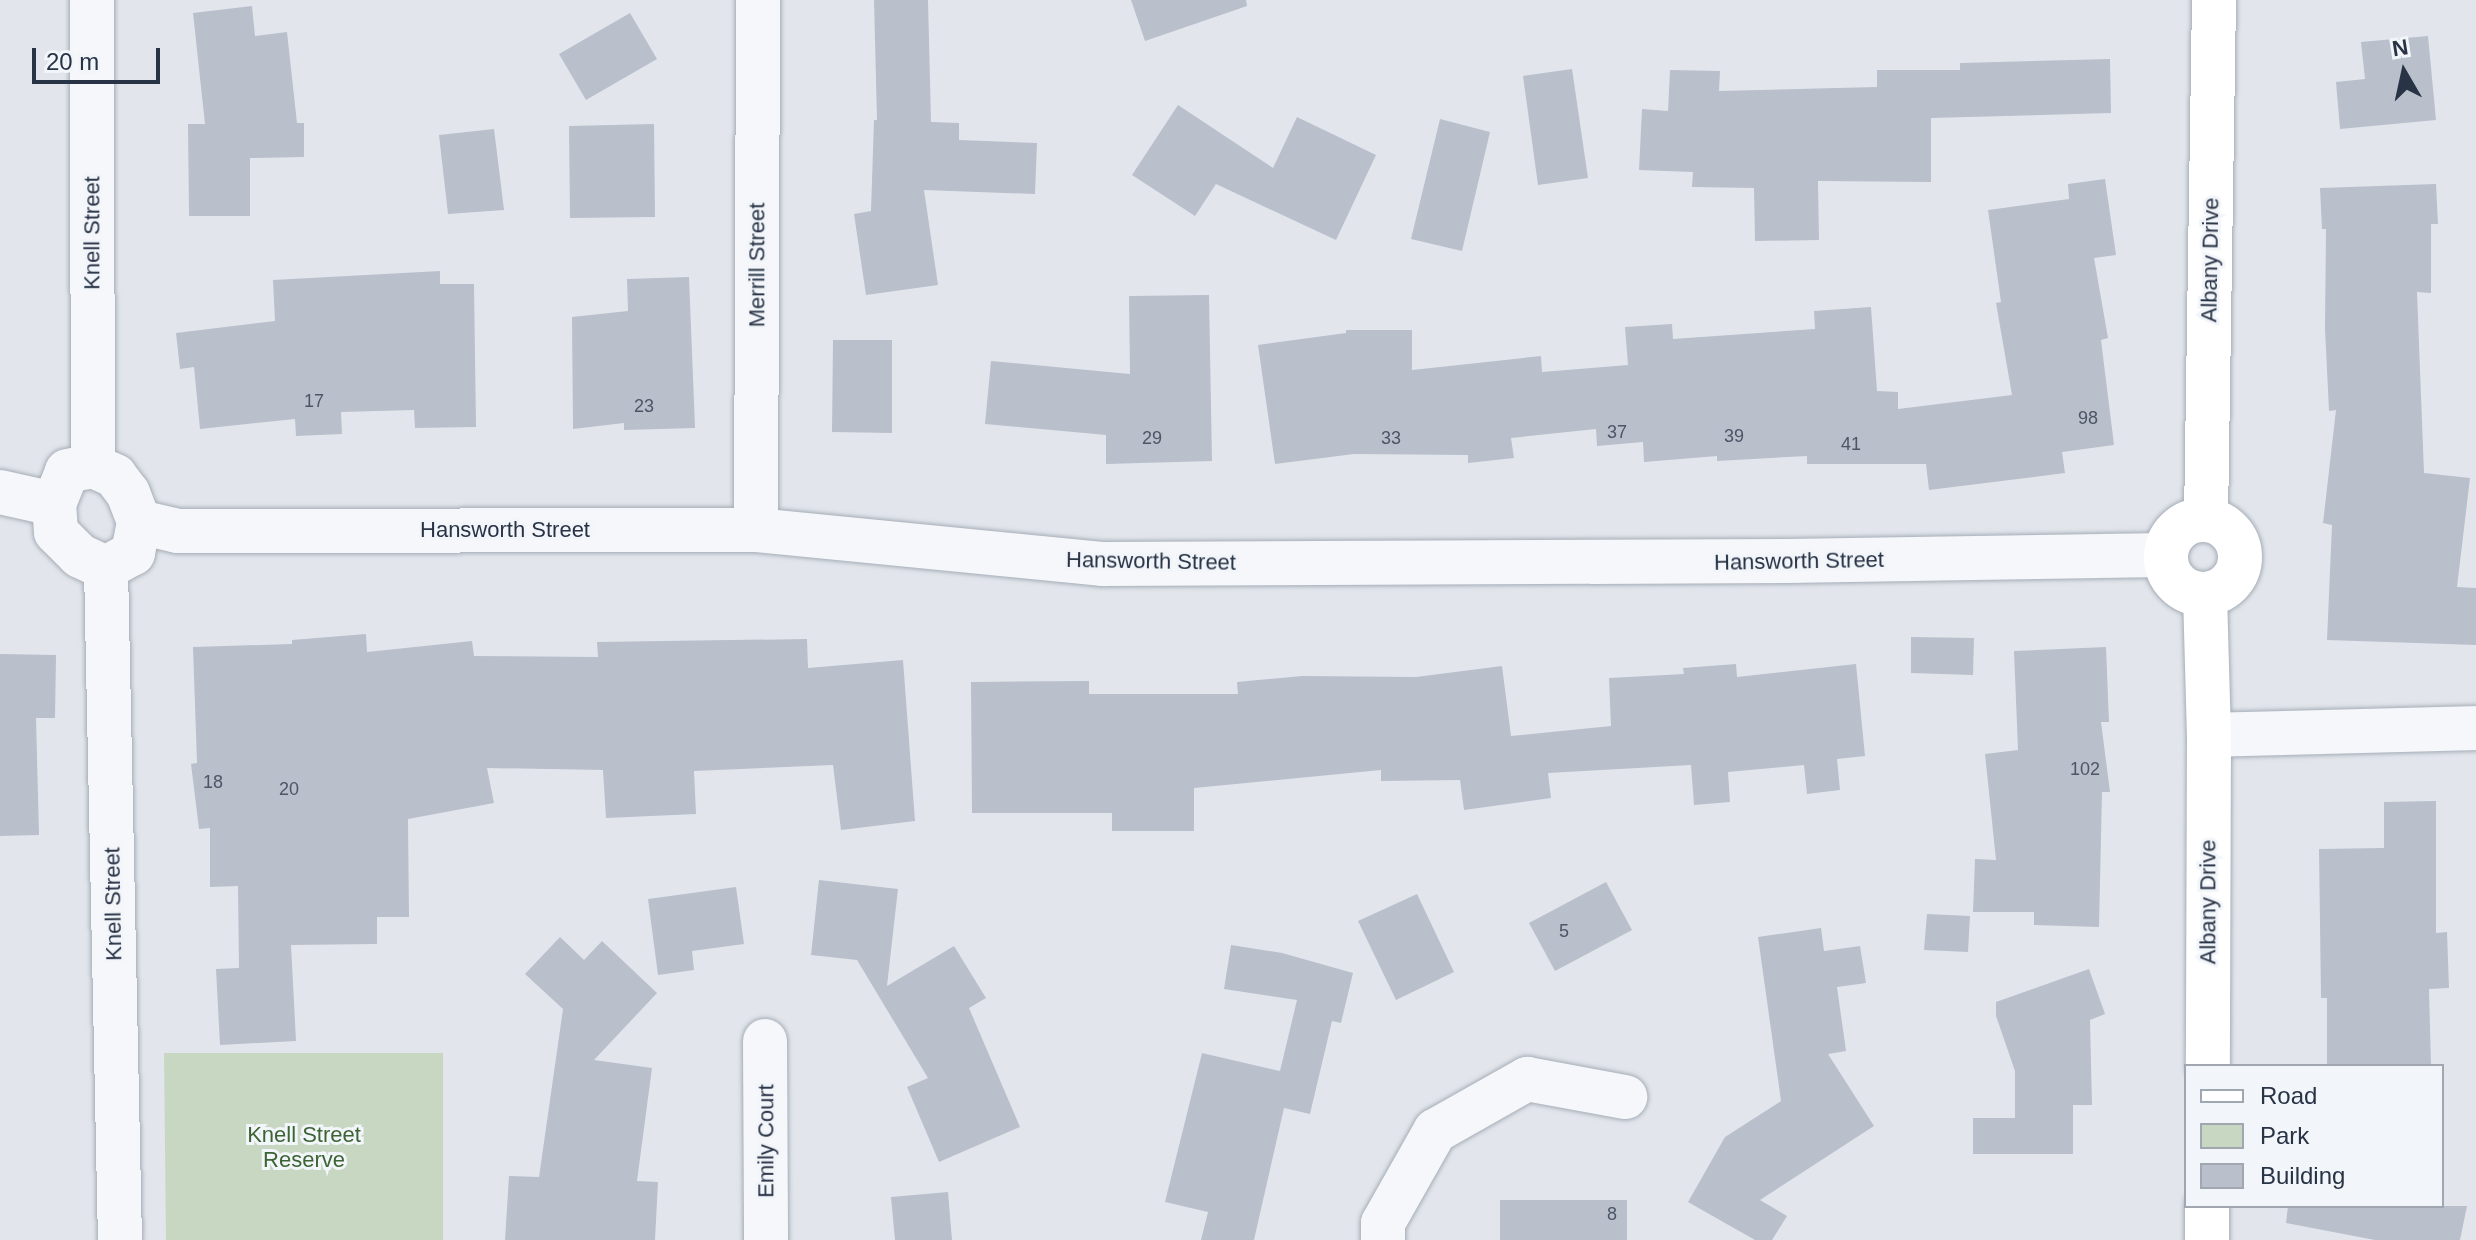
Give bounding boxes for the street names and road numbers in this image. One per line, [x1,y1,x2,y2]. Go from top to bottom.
street label: Knell Street [79,176,105,290]
street label: Albany Drive [2196,197,2224,323]
street label: Merrill Street [744,203,770,327]
street label: Hansworth Street [420,517,590,543]
street label: Hansworth Street [1066,546,1236,576]
street label: Hansworth Street [1714,546,1884,576]
street label: Albany Drive [2195,840,2221,964]
street label: Knell Street [99,847,127,961]
street label: Emily Court [753,1084,779,1198]

